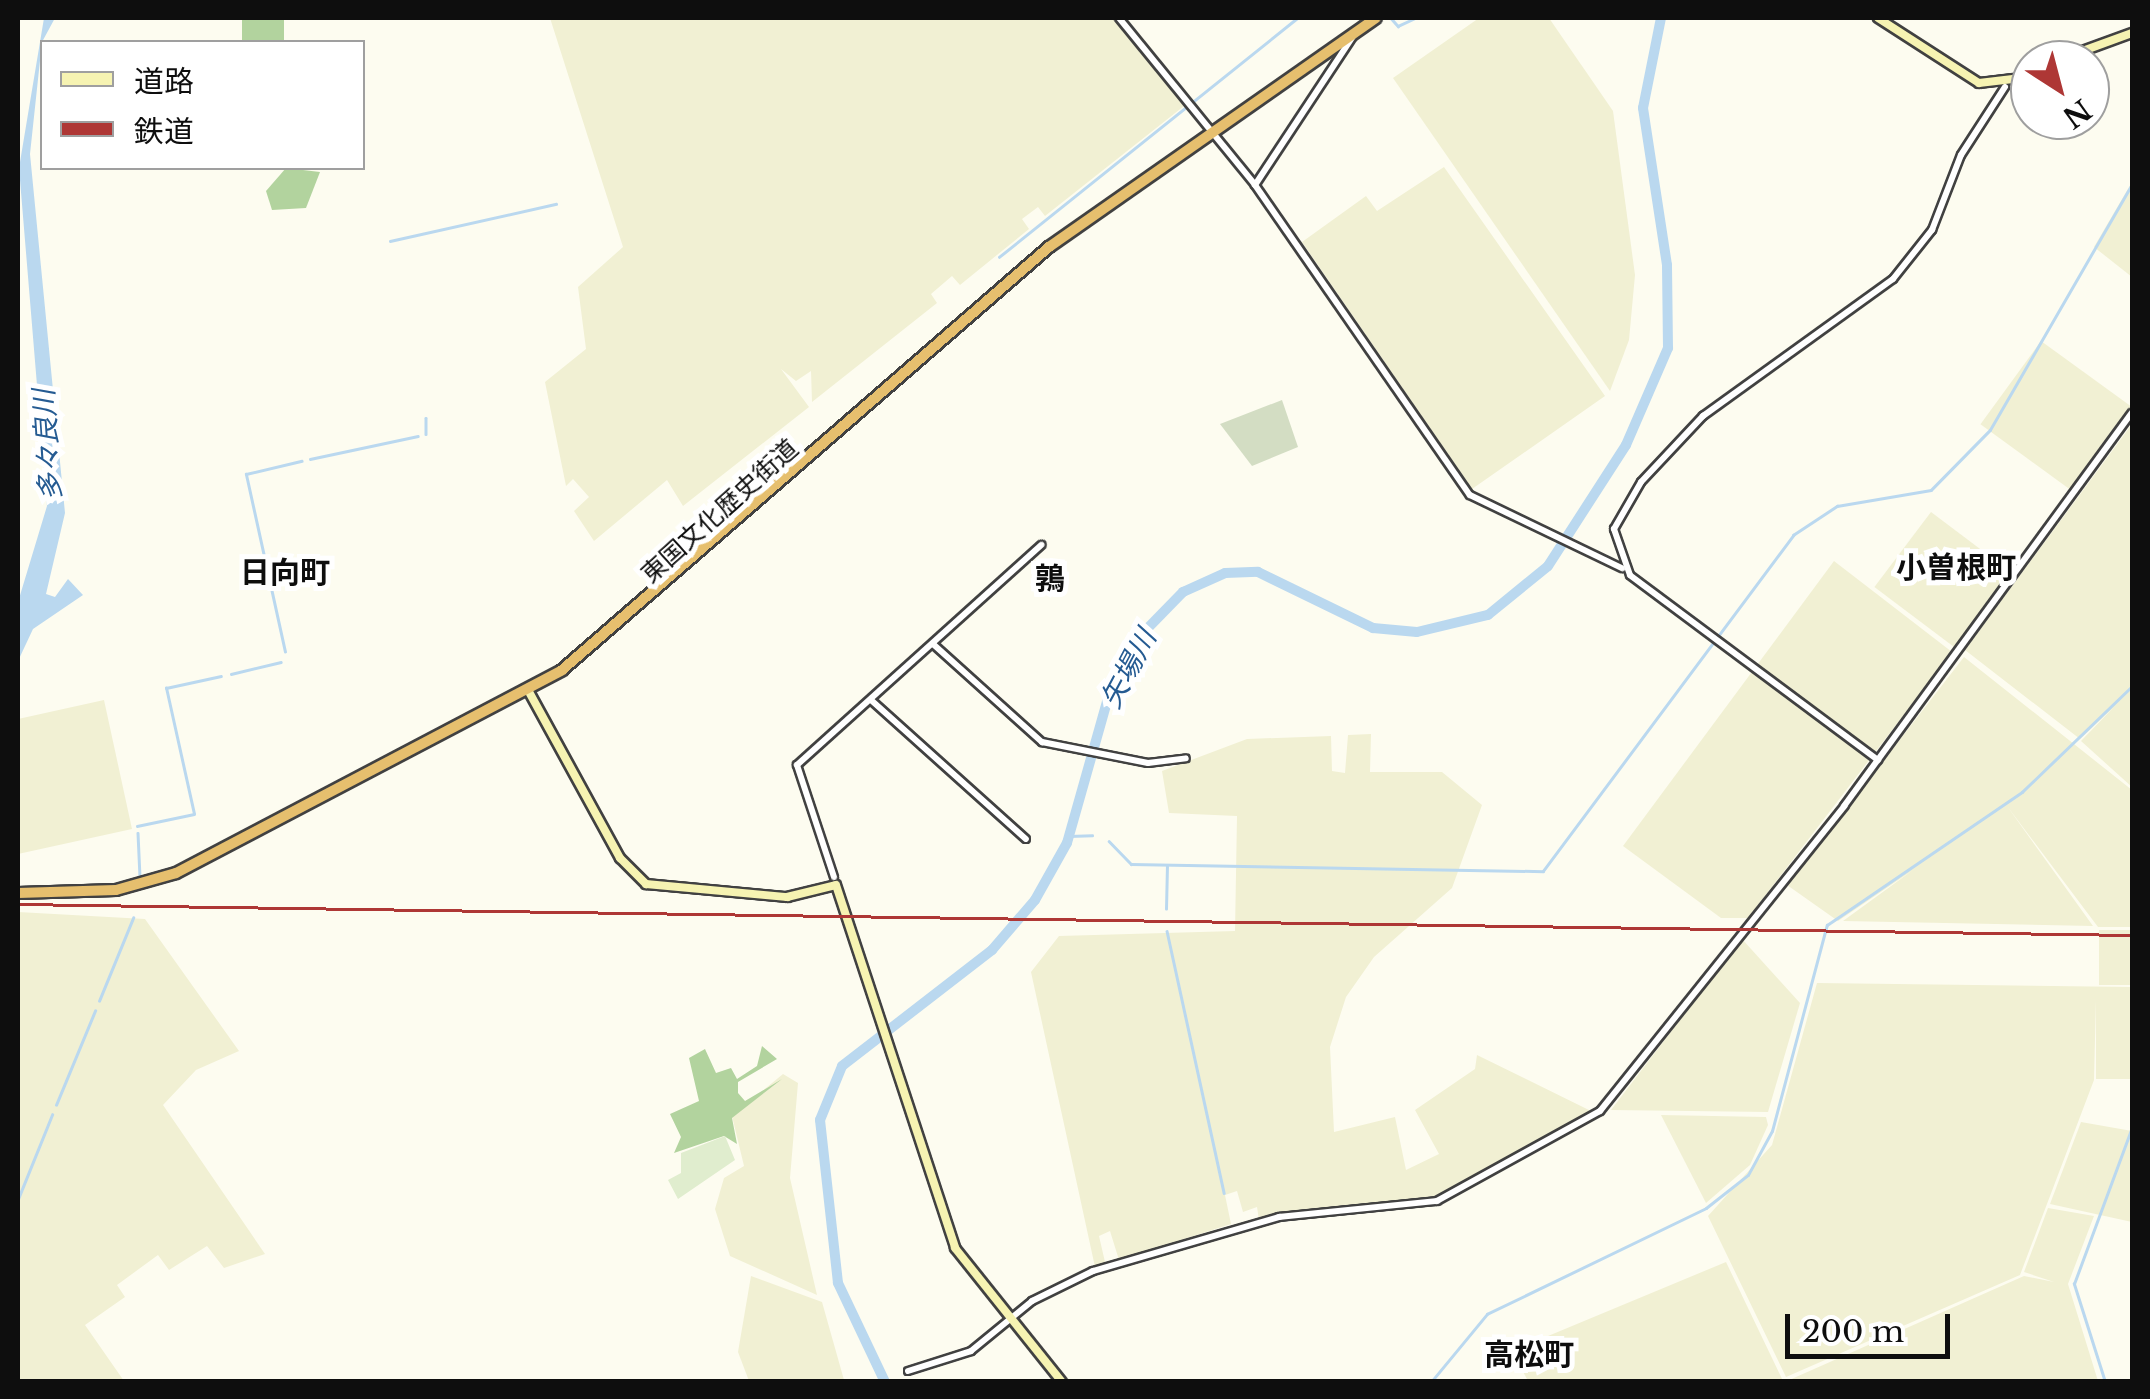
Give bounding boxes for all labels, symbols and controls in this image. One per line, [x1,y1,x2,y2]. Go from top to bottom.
legend [40,40,365,170]
north arrow [2010,40,2110,140]
text: 道路 [134,63,194,100]
text: N [2056,91,2098,135]
text: 鉄道 [134,113,194,150]
water label: 多々良川 [27,388,69,502]
street label: 東国文化歴史街道 [636,434,804,590]
district label: 小曽根町 [1896,550,2016,586]
district label: 日向町 [240,555,330,591]
district label: 鶉 [1035,561,1065,597]
water label: 矢場川 [1094,624,1164,714]
scale bar [1790,1294,1955,1356]
text: 200 m [1802,1313,1904,1350]
district label: 高松町 [1484,1337,1574,1373]

